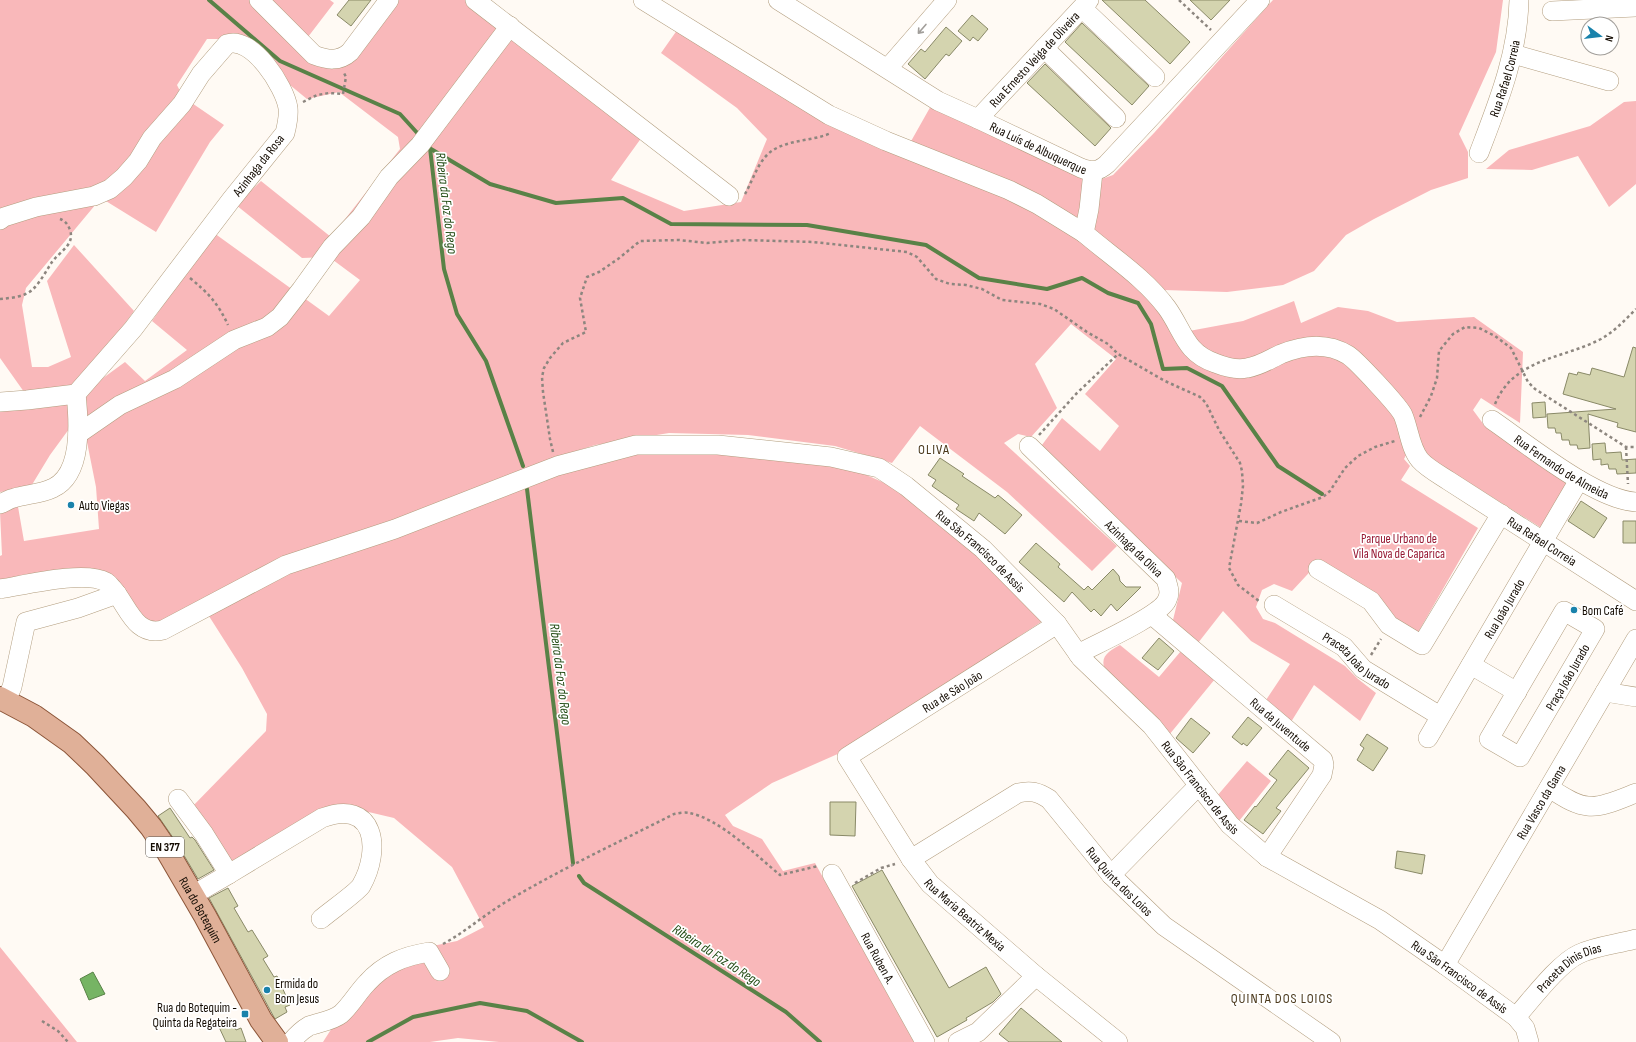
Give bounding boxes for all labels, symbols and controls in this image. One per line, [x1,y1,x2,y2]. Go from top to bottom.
street label: Rua Ernesto Veiga de Oliveira [986,9,1083,111]
north arrow [1580,16,1620,56]
one-way arrow [917,24,926,35]
text: N [1602,34,1616,43]
street label: Rua Rafael Correia [1486,39,1524,119]
street label: Rua Luís de Albuquerque [987,119,1089,178]
street label: Azinhaga da Rosa [229,131,288,201]
water label: Ribeira da Foz do Rego [432,151,461,255]
street label: Rua Fernando de Almeida [1511,431,1611,503]
district label: OLIVA [918,441,950,458]
place label: Auto Viegas [78,498,130,514]
marker: Auto Viegas [66,500,76,510]
street label: Rua São Francisco de Assis [932,507,1028,596]
street label: Rua Rafael Correia [1504,514,1579,570]
street label: Azinhaga da Oliva [1101,517,1166,581]
park label: Parque Urbano de Vila Nova de Caparica [1353,531,1445,562]
street label: Rua João Jurado [1481,576,1528,642]
place label: Bom Café [1582,603,1623,619]
marker: Bom Café [1569,605,1579,615]
water label: Ribeira da Foz do Rego [546,622,575,726]
street label: Praceta João Jurado [1319,629,1393,693]
street label: Praça João Jurado [1542,641,1593,714]
street label: Rua de São João [920,667,985,717]
street label: Rua da Juventude [1246,695,1314,755]
street label: Rua São Francisco de Assis [1158,738,1242,838]
street label: Rua Vasco da Gama [1513,762,1569,843]
road number: EN 377 [146,837,184,857]
street label: Rua Quinta dos Loios [1082,844,1156,920]
street label: Rua do Botequim [175,874,225,946]
street label: Rua Maria Beatriz Mexia [920,876,1009,955]
water label: Ribeira da Foz do Rego [669,920,764,991]
street label: Rua Ruben A. [857,930,898,987]
street label: Rua São Francisco de Assis [1408,937,1511,1018]
street label: Praceta Dinis Dias [1534,940,1603,996]
place label: Ermida do Bom Jesus [275,976,320,1007]
marker: Ermida do Bom Jesus [262,985,272,995]
district label: QUINTA DOS LOIOS [1231,990,1333,1007]
place label: Rua do Botequim - Quinta da Regateira [152,1000,237,1031]
marker: Rua do Botequim - Quinta da Regateira [240,1009,250,1019]

